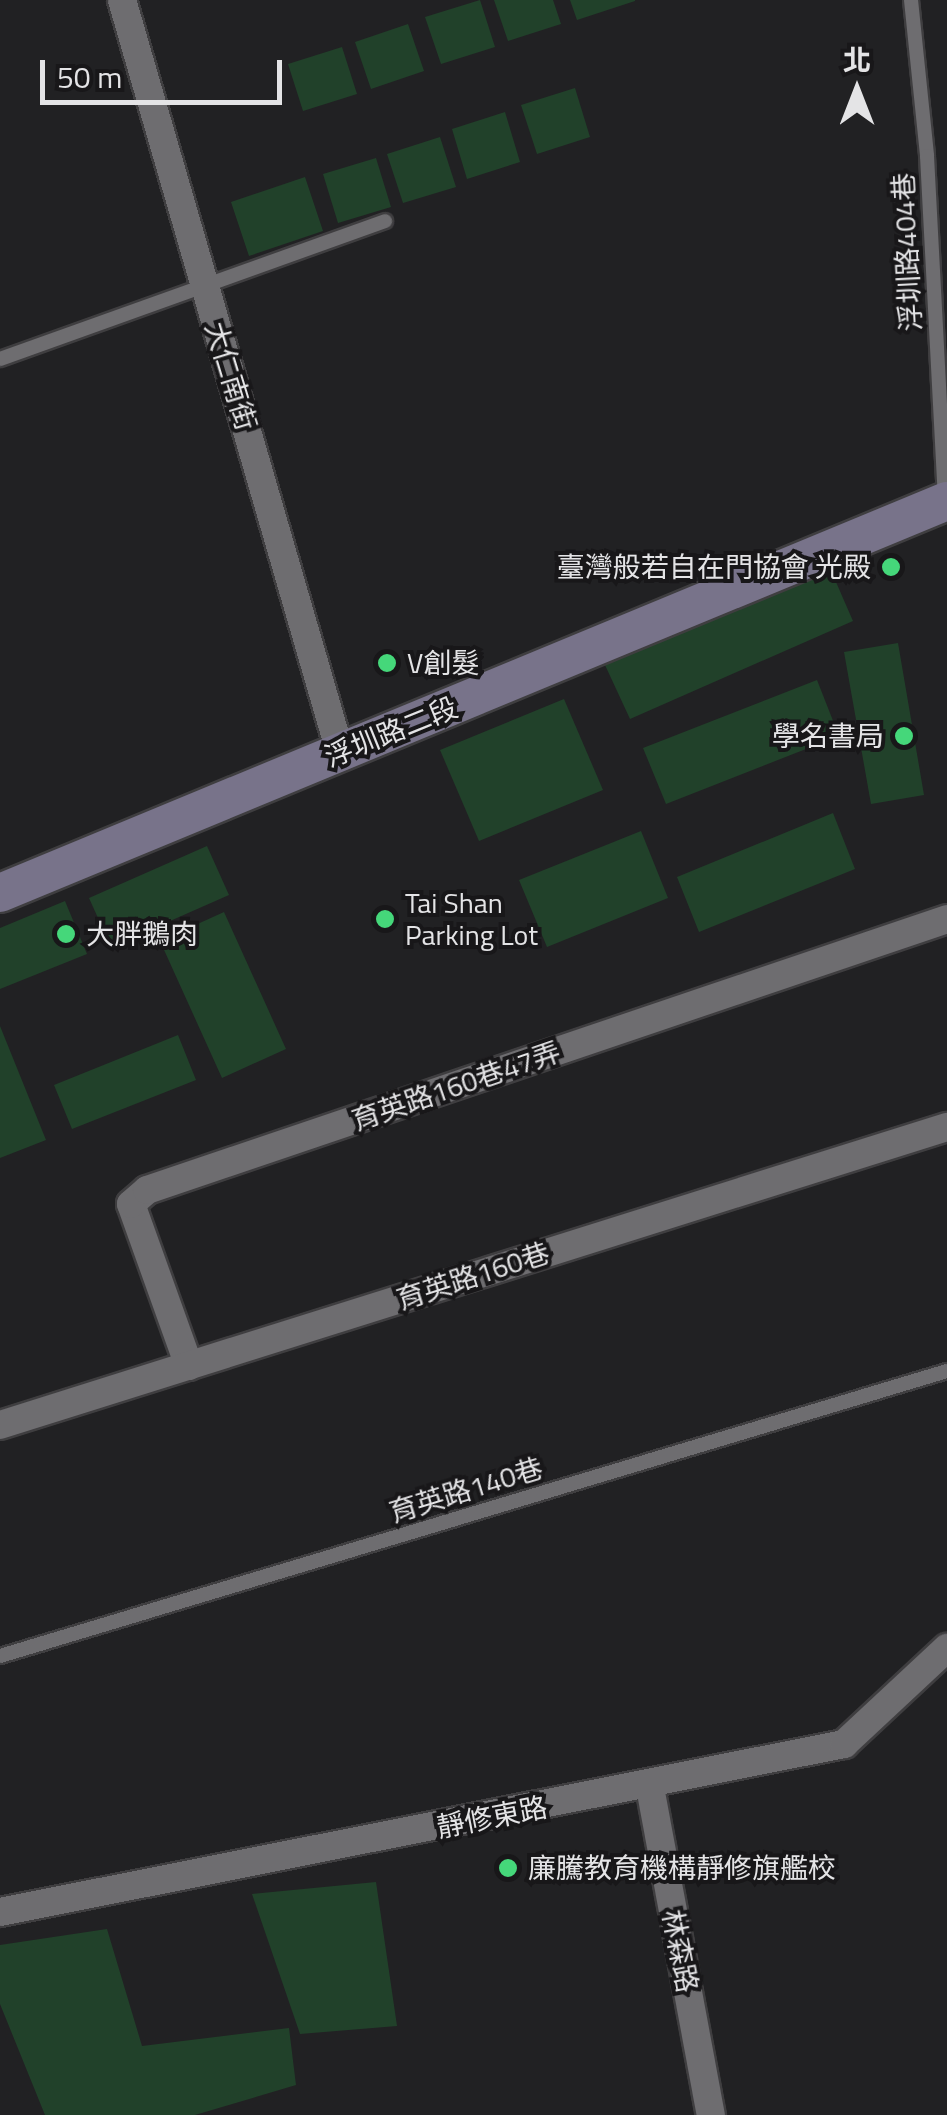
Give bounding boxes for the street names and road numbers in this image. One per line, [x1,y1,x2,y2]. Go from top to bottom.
street label: 浮圳路404巷 [886,172,928,332]
street label: 大仁南街 [199,318,263,434]
street label: 浮圳路二段 [320,690,462,774]
street label: 育英路160巷47弄 [347,1035,565,1137]
street label: 育英路160巷 [392,1235,554,1317]
street label: 育英路140巷 [385,1451,547,1529]
street label: 靜修東路 [434,1790,550,1844]
street label: 林森路 [655,1907,705,1995]

